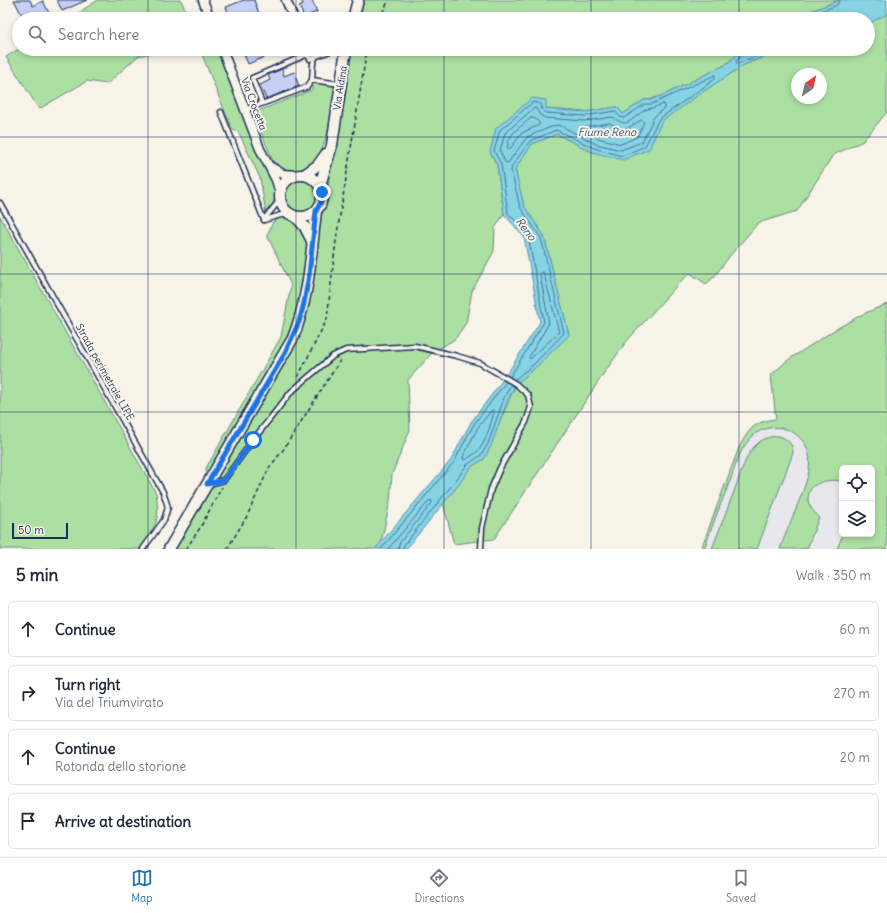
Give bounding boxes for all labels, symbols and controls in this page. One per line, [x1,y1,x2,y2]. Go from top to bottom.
search box [12,12,875,56]
icon: search [26,23,48,45]
text: Search here [58,25,139,44]
street label: Via Aldina [330,65,350,111]
north arrow [791,68,827,104]
street label: Via Crocetta [238,76,270,132]
water label: Fiume Reno [578,125,637,139]
route end [313,183,331,201]
water label: Reno [513,215,540,244]
street label: Strada perimetrale LIPE [73,321,137,423]
route start [244,431,262,449]
map controls [839,465,875,537]
button: locate [839,465,875,501]
button: layers [839,501,875,537]
scale bar [12,521,68,540]
text: 50 m [18,523,44,537]
text: 5 min [16,564,58,586]
text: Walk · 350 m [796,567,871,584]
icon: ahead [17,618,39,640]
text: Continue [55,620,116,639]
text: 60 m [839,621,870,638]
text: Turn right [55,675,120,694]
icon: right [17,682,39,704]
text: 270 m [833,685,870,702]
text: Via del Triumvirato [55,694,164,711]
text: Continue [55,739,116,758]
icon: ahead [17,746,39,768]
text: 20 m [840,749,870,766]
text: Rotonda dello storione [55,758,186,775]
icon: arrive [17,810,39,832]
text: Arrive at destination [55,812,191,831]
tab: Map [131,867,153,905]
tab: Directions [415,867,464,905]
tab: Saved [726,867,756,905]

